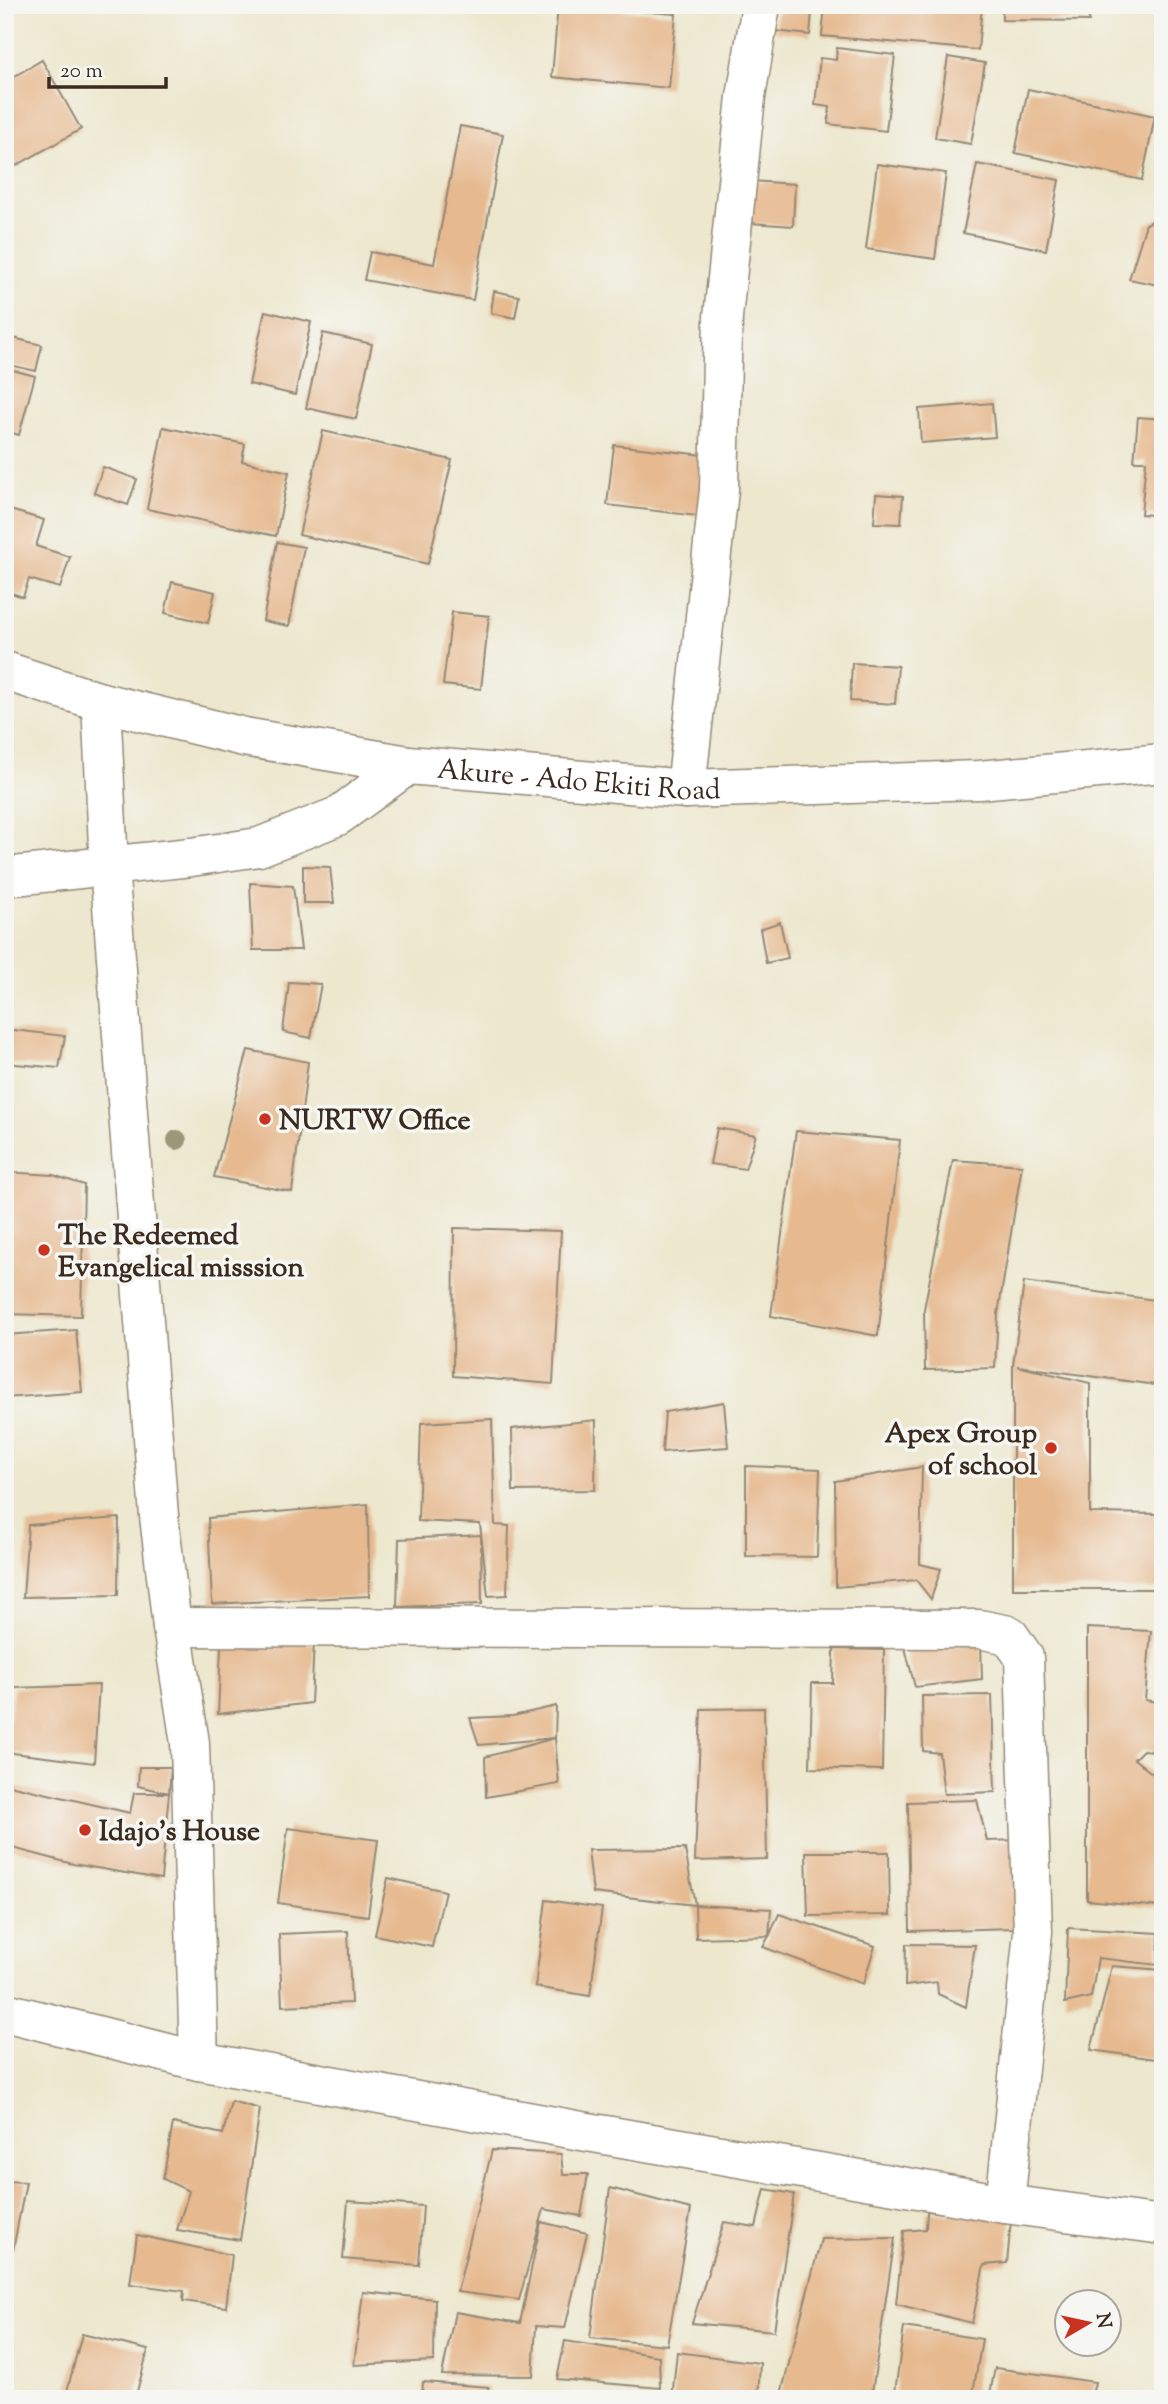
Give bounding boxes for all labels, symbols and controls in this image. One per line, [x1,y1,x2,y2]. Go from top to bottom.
scale bar [49,46,166,90]
text: 20 m [60,57,103,87]
street label: Akure - Ado Ekiti Road [435,751,721,812]
place label: NURTW Office [279,1102,471,1142]
marker: NURTW Office [257,1111,273,1127]
place label: The Redeemed Evangelical misssion [58,1217,304,1289]
marker: The Redeemed Evangelical misssion [36,1242,52,1258]
place label: Apex Group of school [885,1415,1037,1487]
marker: Apex Group of school [1043,1440,1059,1456]
place label: Idajo's House [99,1813,260,1853]
marker: Idajo's House [77,1822,93,1838]
north arrow [1052,2288,1122,2358]
text: N [1088,2311,1117,2330]

